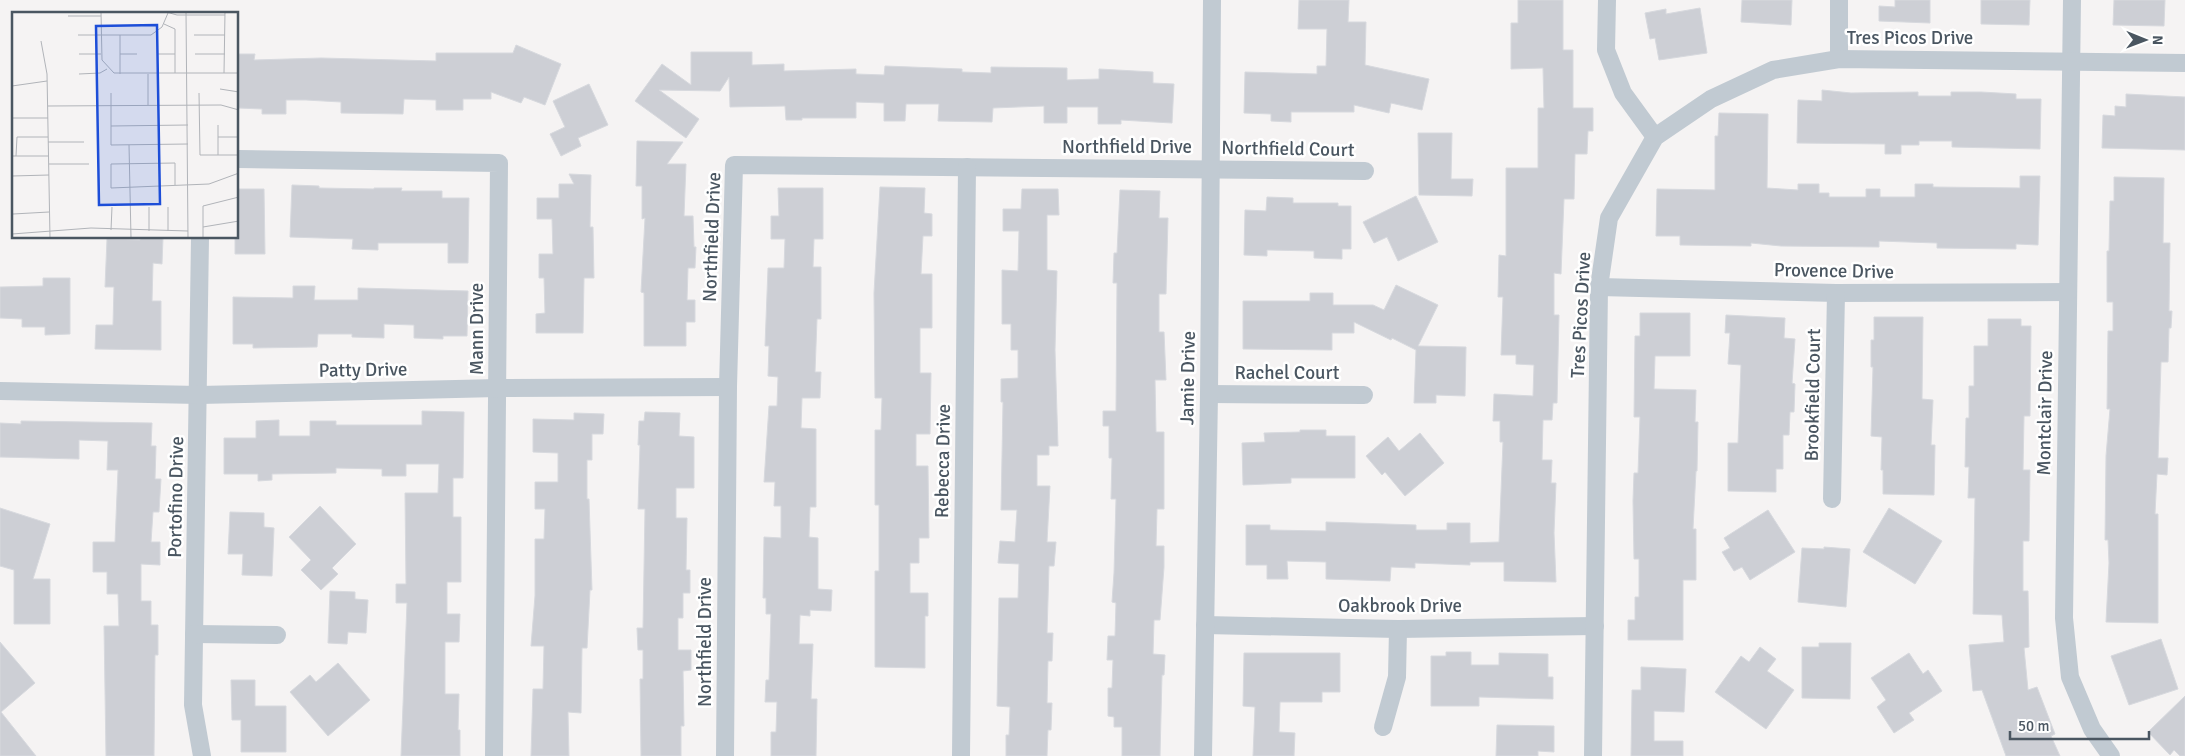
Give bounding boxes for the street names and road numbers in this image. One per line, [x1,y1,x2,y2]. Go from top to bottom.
street label: Tres Picos Drive [1847,26,1973,50]
street label: Northfield Drive [1062,135,1192,159]
street label: Northfield Court [1221,136,1355,162]
street label: Northfield Drive [698,172,726,302]
street label: Tres Picos Drive [1566,251,1596,379]
street label: Provence Drive [1774,258,1894,284]
street label: Mann Drive [465,283,489,375]
street label: Brookfield Court [1800,328,1826,462]
street label: Jamie Drive [1175,331,1201,425]
street label: Montclair Drive [2032,350,2058,476]
street label: Patty Drive [318,357,408,383]
street label: Rachel Court [1234,361,1340,385]
street label: Rebecca Drive [930,404,956,518]
street label: Portofino Drive [163,436,189,558]
street label: Northfield Drive [693,577,717,707]
street label: Oakbrook Drive [1338,594,1462,618]

